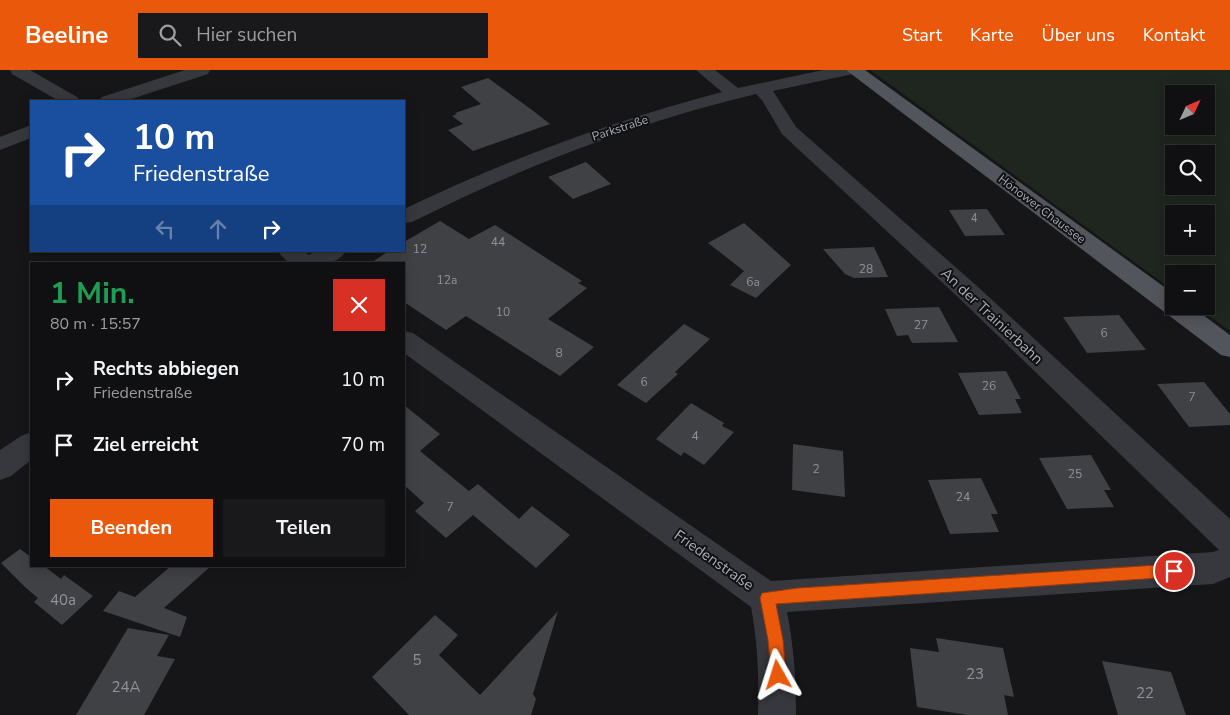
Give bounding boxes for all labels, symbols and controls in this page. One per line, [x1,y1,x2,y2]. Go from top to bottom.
search box [138,13,488,58]
text: Beeline [25,19,108,51]
icon: search [156,21,184,49]
text: Hier suchen [196,22,297,48]
text: Start [902,23,942,47]
text: Karte [970,23,1014,47]
text: Über uns [1042,23,1115,47]
text: Kontakt [1143,23,1205,47]
north arrow [1165,85,1215,135]
map controls [1165,85,1215,315]
street label: Parkstraße [590,111,650,145]
text: 10 m [133,114,215,161]
icon: right [50,120,115,185]
button: search [1165,145,1215,195]
text: Friedenstraße [133,159,269,189]
street label: Hönower Chaussee [995,171,1089,247]
button: + [1165,205,1215,255]
house number: 4 [971,211,978,226]
icon: left [151,215,179,243]
icon: ahead [204,215,232,243]
icon: right [257,215,285,243]
house number: 44 [491,234,505,250]
house number: 12 [413,241,427,257]
house number: 28 [859,261,873,277]
street label: An der Trainierbahn [937,263,1047,369]
button: − [1165,265,1215,315]
house number: 12a [437,272,457,288]
text: 1 Min. [50,273,135,314]
house number: 6a [746,274,760,290]
button: close [333,279,385,331]
house number: 10 [496,304,510,320]
text: 80 m · 15:57 [50,313,141,335]
house number: 27 [914,317,928,333]
house number: 6 [1100,325,1108,341]
house number: 8 [555,345,563,361]
text: Rechts abbiegen [93,356,239,382]
icon: right [50,366,78,394]
text: 10 m [341,367,385,393]
house number: 6 [640,374,648,390]
house number: 26 [982,378,996,394]
text: Friedenstraße [93,382,192,404]
house number: 7 [1188,389,1196,405]
house number: 4 [691,428,699,444]
icon: arrive [50,431,78,459]
text: Ziel erreicht [93,432,198,458]
text: 70 m [341,432,385,458]
house number: 2 [812,461,820,477]
house number: 25 [1068,466,1082,482]
house number: 24 [956,489,970,505]
button: Beenden [50,499,213,557]
button: Teilen [223,499,385,557]
house number: 7 [446,499,454,515]
street label: Friedenstraße [670,525,758,595]
pin [1153,550,1195,592]
icon: arrive [1160,557,1188,585]
house number: 40a [50,590,76,610]
position arrow [751,648,803,700]
house number: 5 [412,650,422,670]
house number: 23 [966,664,984,684]
house number: 24A [112,677,141,697]
house number: 22 [1136,683,1154,703]

